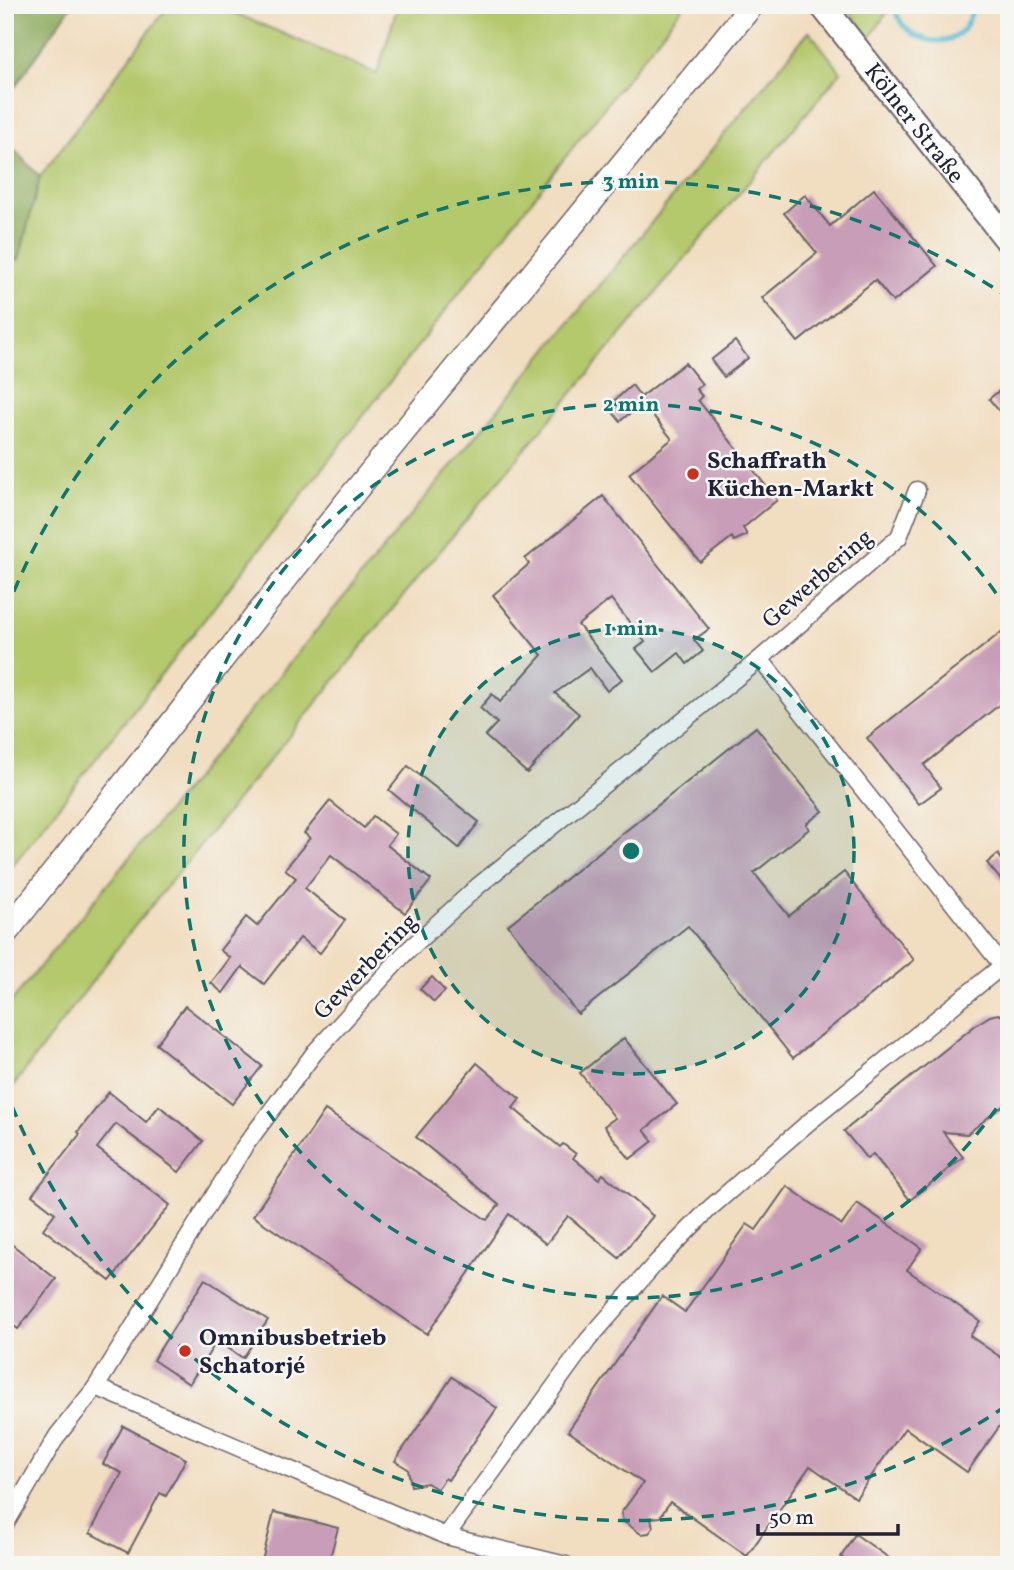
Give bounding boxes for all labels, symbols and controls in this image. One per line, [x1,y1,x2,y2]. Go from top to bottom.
street label: Kölner Straße [855,57,972,191]
text: 3 min [603,168,659,197]
text: 2 min [603,391,659,420]
place label: Schaffrath Küchen-Markt [707,445,874,507]
marker: Schaffrath Küchen-Markt [685,466,701,482]
street label: Gewerbering [756,522,881,637]
text: 1 min [604,615,658,644]
centre of rings [619,839,643,863]
street label: Gewerbering [307,906,426,1028]
place label: Omnibusbetrieb Schatorjé [199,1322,386,1384]
marker: Omnibusbetrieb Schatorjé [177,1343,193,1359]
scale bar [758,1493,898,1537]
text: 50 m [769,1504,814,1533]

